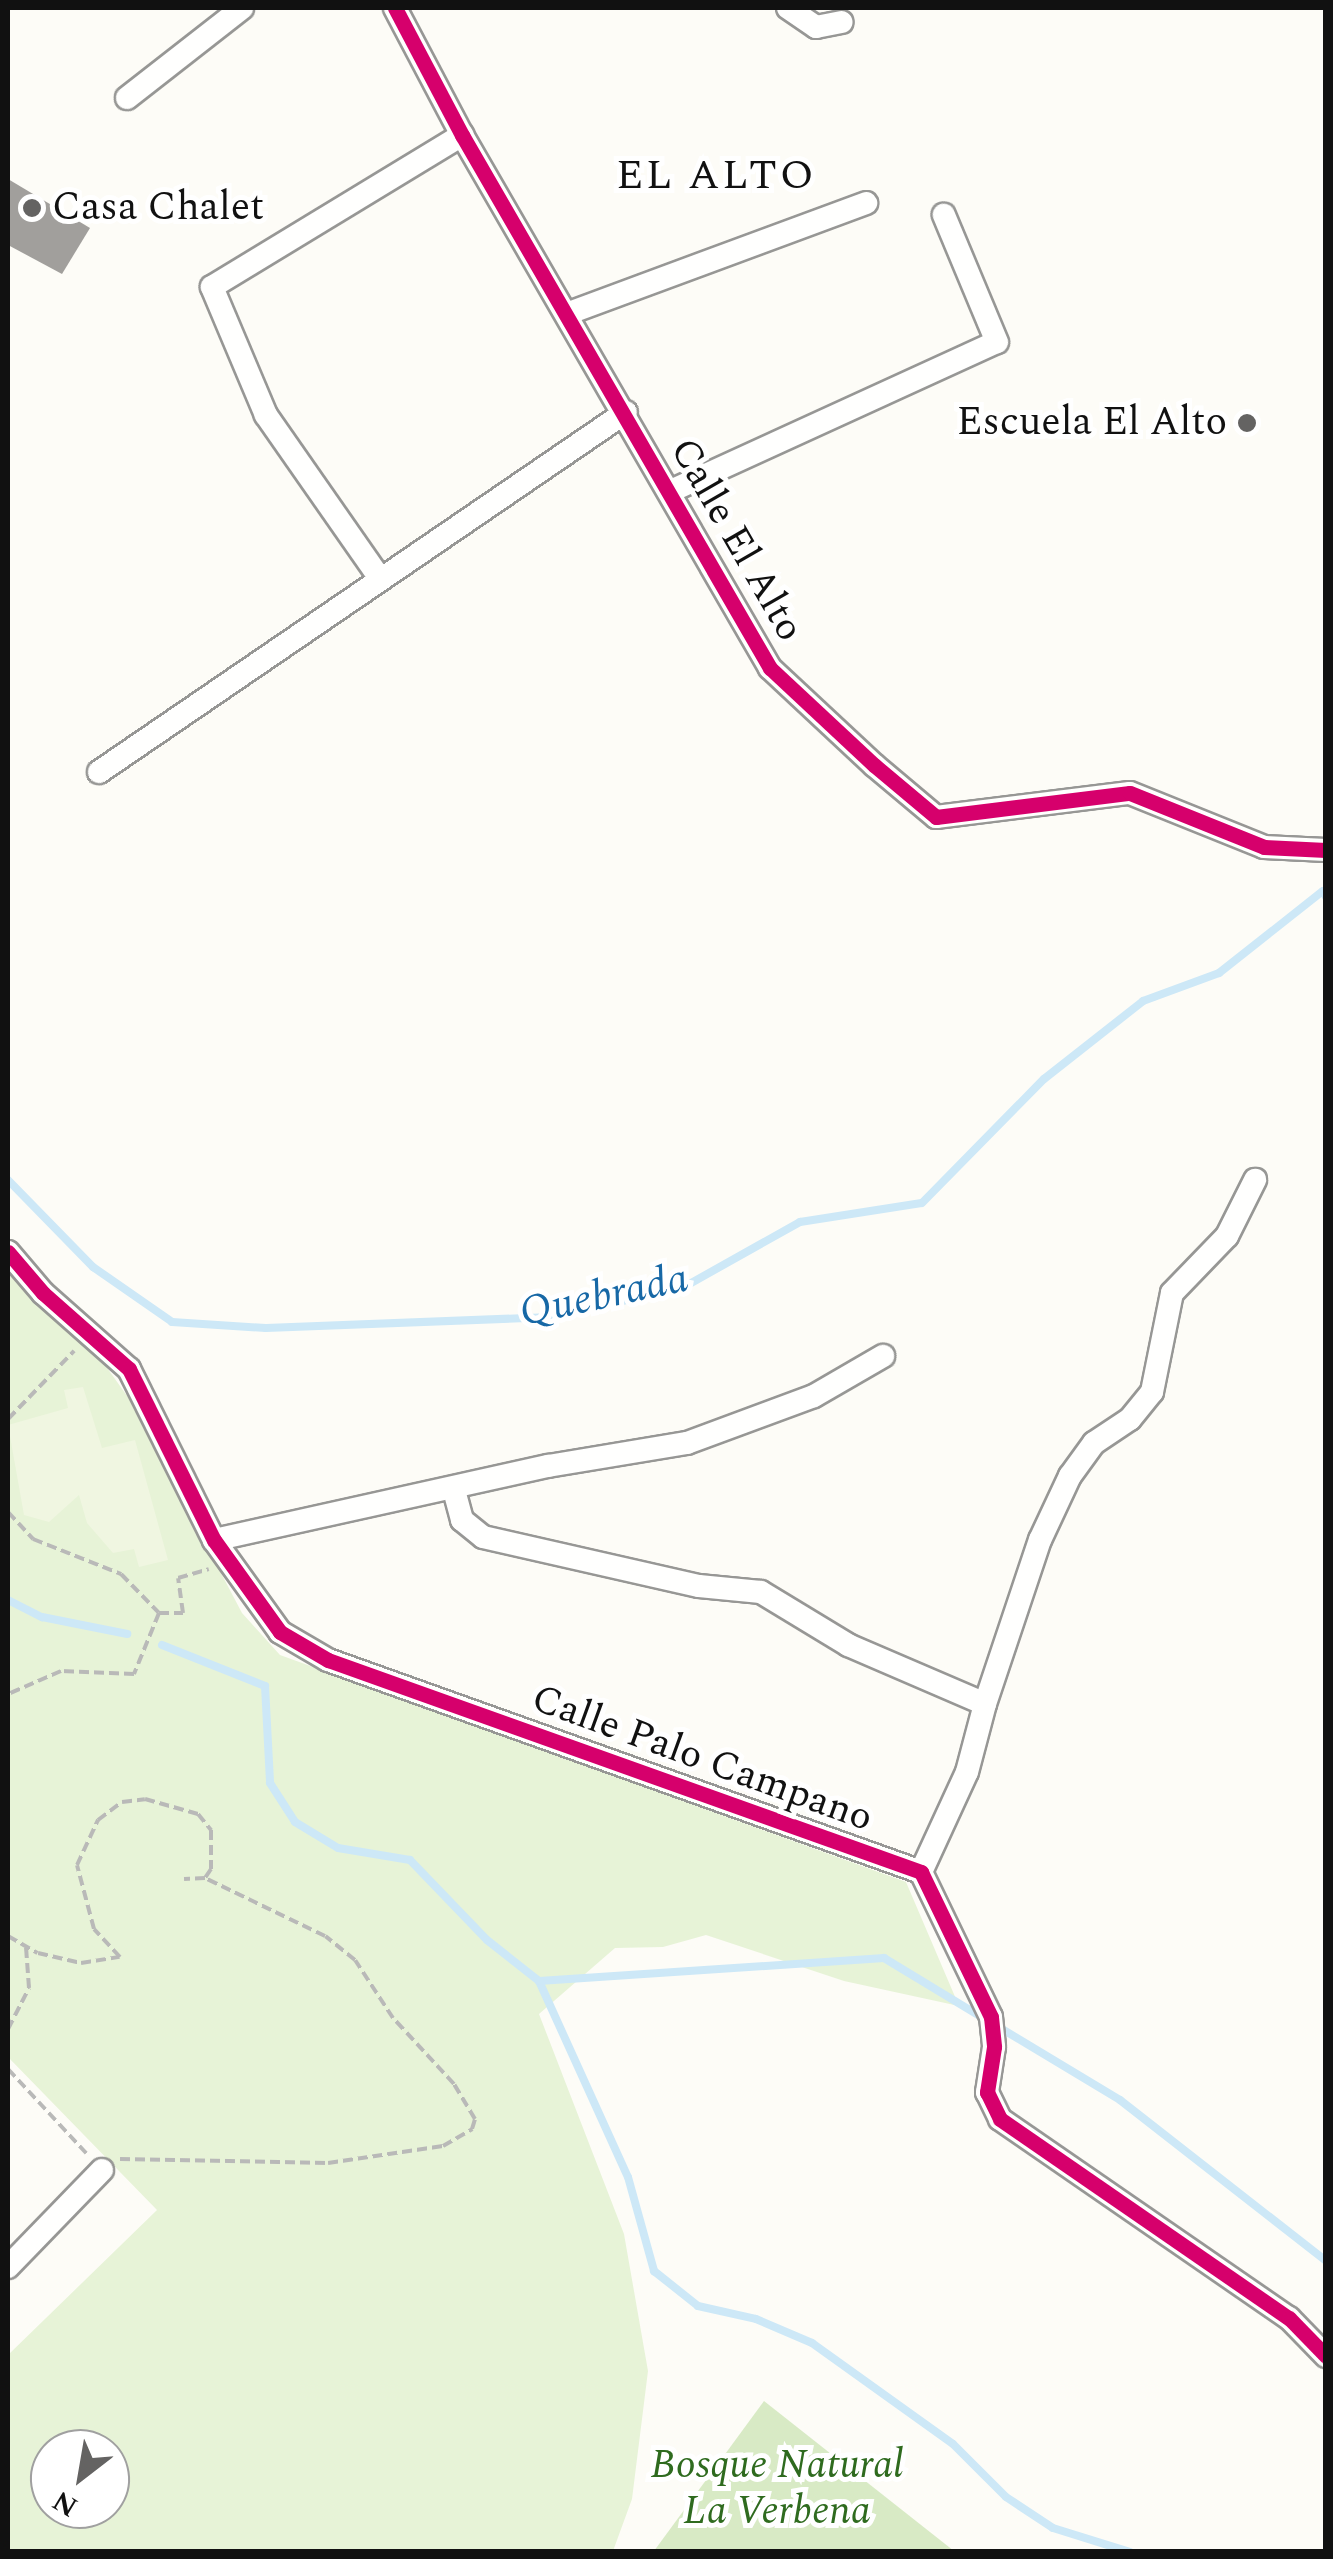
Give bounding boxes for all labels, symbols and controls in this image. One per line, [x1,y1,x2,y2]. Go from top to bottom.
district label: EL ALTO [616,151,816,201]
place label: Casa Chalet [52,184,264,232]
marker: Casa Chalet [21,197,43,219]
place label: Escuela El Alto [956,399,1227,447]
marker: Escuela El Alto [1236,412,1258,434]
street label: Calle El Alto [659,430,813,650]
water label: Quebrada [515,1254,693,1338]
street label: Calle Palo Campano [525,1675,879,1843]
north arrow [30,2429,130,2529]
park label: Bosque Natural La Verbena [651,2442,903,2536]
text: N [44,2479,86,2528]

